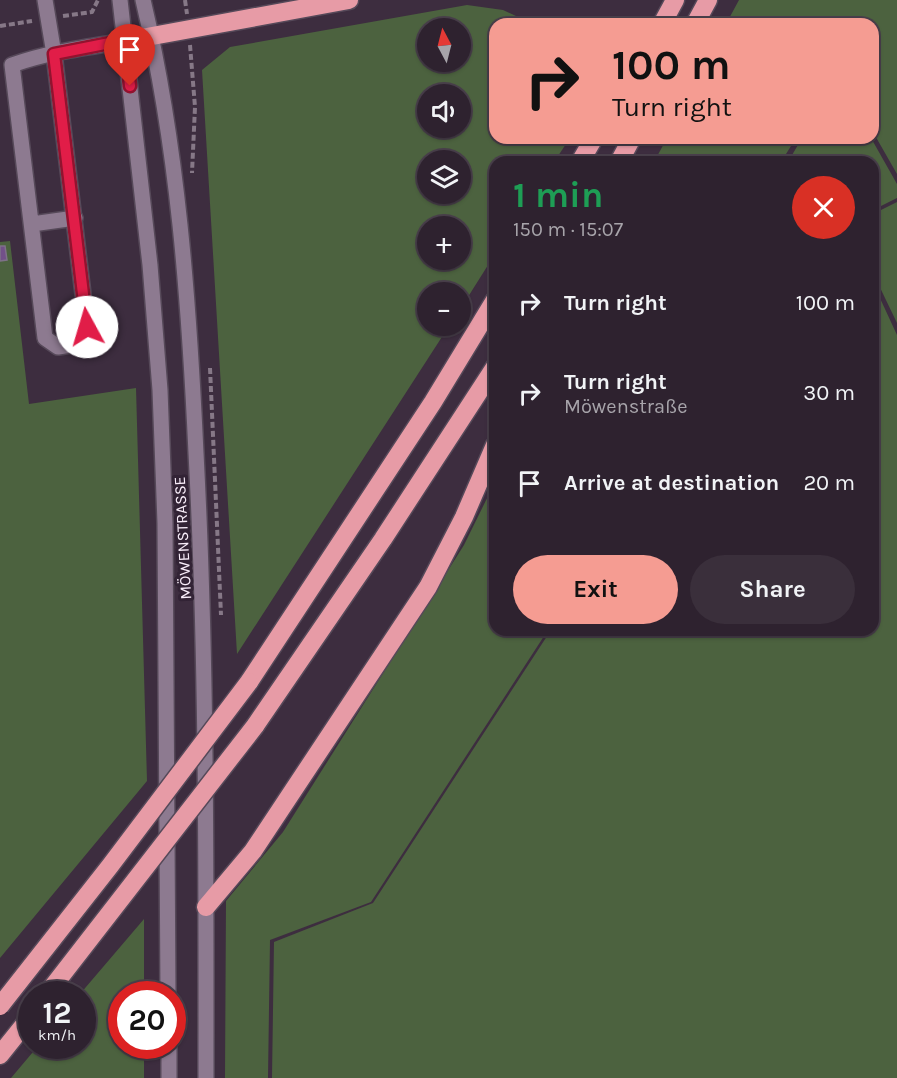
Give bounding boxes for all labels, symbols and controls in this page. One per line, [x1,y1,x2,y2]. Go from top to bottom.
north arrow [417,18,471,72]
map controls [417,18,471,336]
pin [104,24,155,86]
icon: arrive [113,33,146,66]
text: 100 m [612,40,731,90]
icon: right [513,42,591,120]
button: sound [417,84,471,138]
text: Turn right [612,91,732,123]
button: layers [417,150,471,204]
text: 1 min [513,174,603,216]
button: close [792,176,855,239]
button: + [417,216,471,270]
text: 150 m · 15:07 [513,218,623,241]
button: − [417,282,471,336]
icon: right [513,287,546,320]
text: Turn right [564,290,667,316]
text: 100 m [796,290,855,316]
position arrow [55,295,119,359]
text: Turn right [564,369,667,395]
icon: right [513,377,546,410]
text: 30 m [803,380,855,406]
text: Möwenstraße [564,395,688,418]
icon: arrive [513,467,546,500]
text: Arrive at destination [564,470,779,496]
text: 20 m [803,470,855,496]
street label: MÖWENSTRASSE [170,476,195,600]
button: Exit [513,555,678,624]
button: Share [690,555,855,624]
speed limit sign: 20 [108,981,186,1059]
text: 12 [43,995,71,1031]
text: km/h [38,1026,76,1044]

